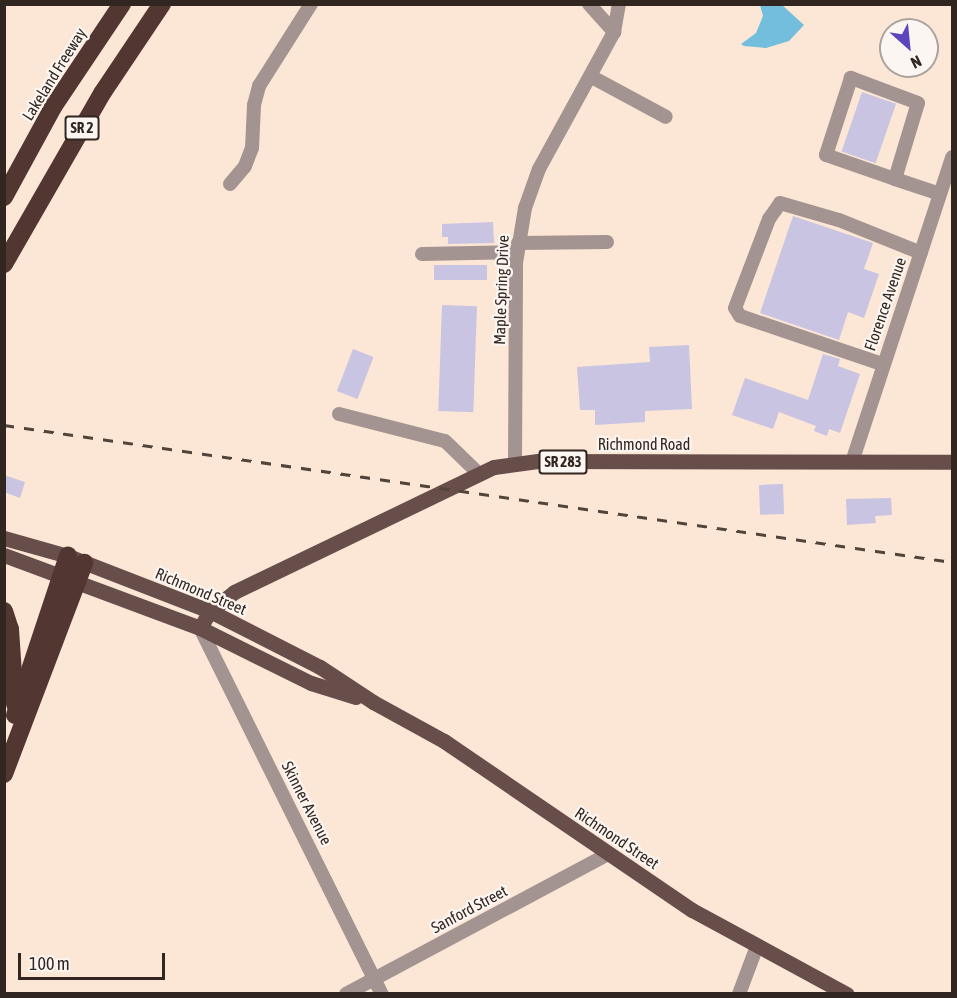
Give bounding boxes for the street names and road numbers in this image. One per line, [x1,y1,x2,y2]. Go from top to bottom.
street label: Lakeland Freeway [18,24,90,124]
road number: SR 2 [64,116,100,140]
street label: Maple Spring Drive [489,235,513,345]
street label: Florence Avenue [860,255,910,353]
street label: Richmond Road [598,434,690,454]
road number: SR 283 [538,450,588,474]
street label: Richmond Street [153,563,249,619]
street label: Skinner Avenue [278,758,336,848]
street label: Richmond Street [571,803,663,873]
street label: Sanford Street [428,881,510,937]

